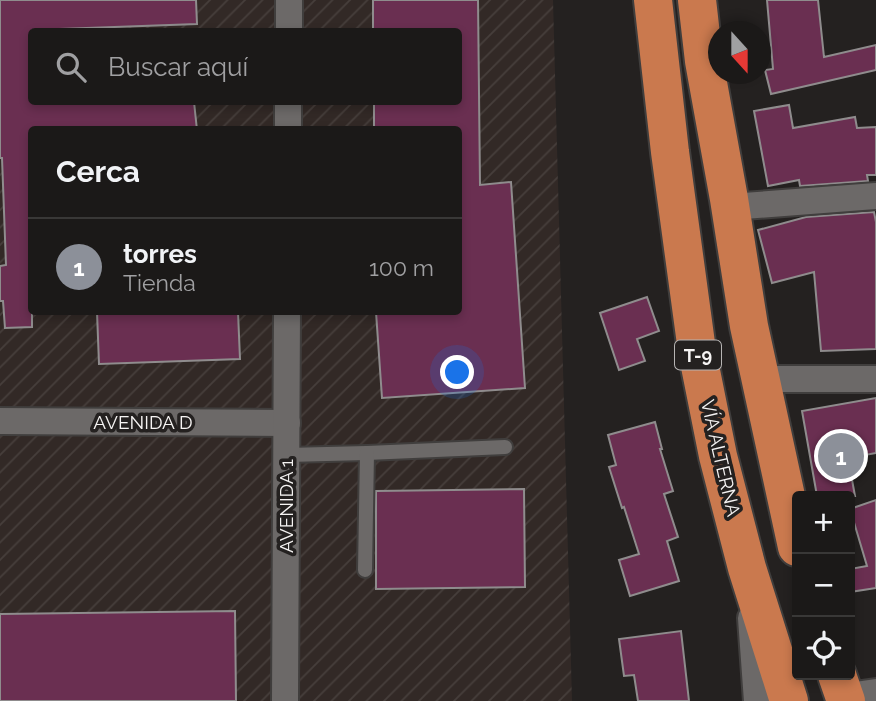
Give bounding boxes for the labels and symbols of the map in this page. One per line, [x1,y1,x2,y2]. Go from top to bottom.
north arrow [708,21,771,84]
road number: T-9 [675,340,721,370]
your location [440,355,474,389]
street label: VÍA ALTERNA [697,398,745,519]
street label: AVENIDA D [93,411,193,433]
pin: 1 [818,430,864,482]
street label: AVENIDA 1 [275,459,297,553]

